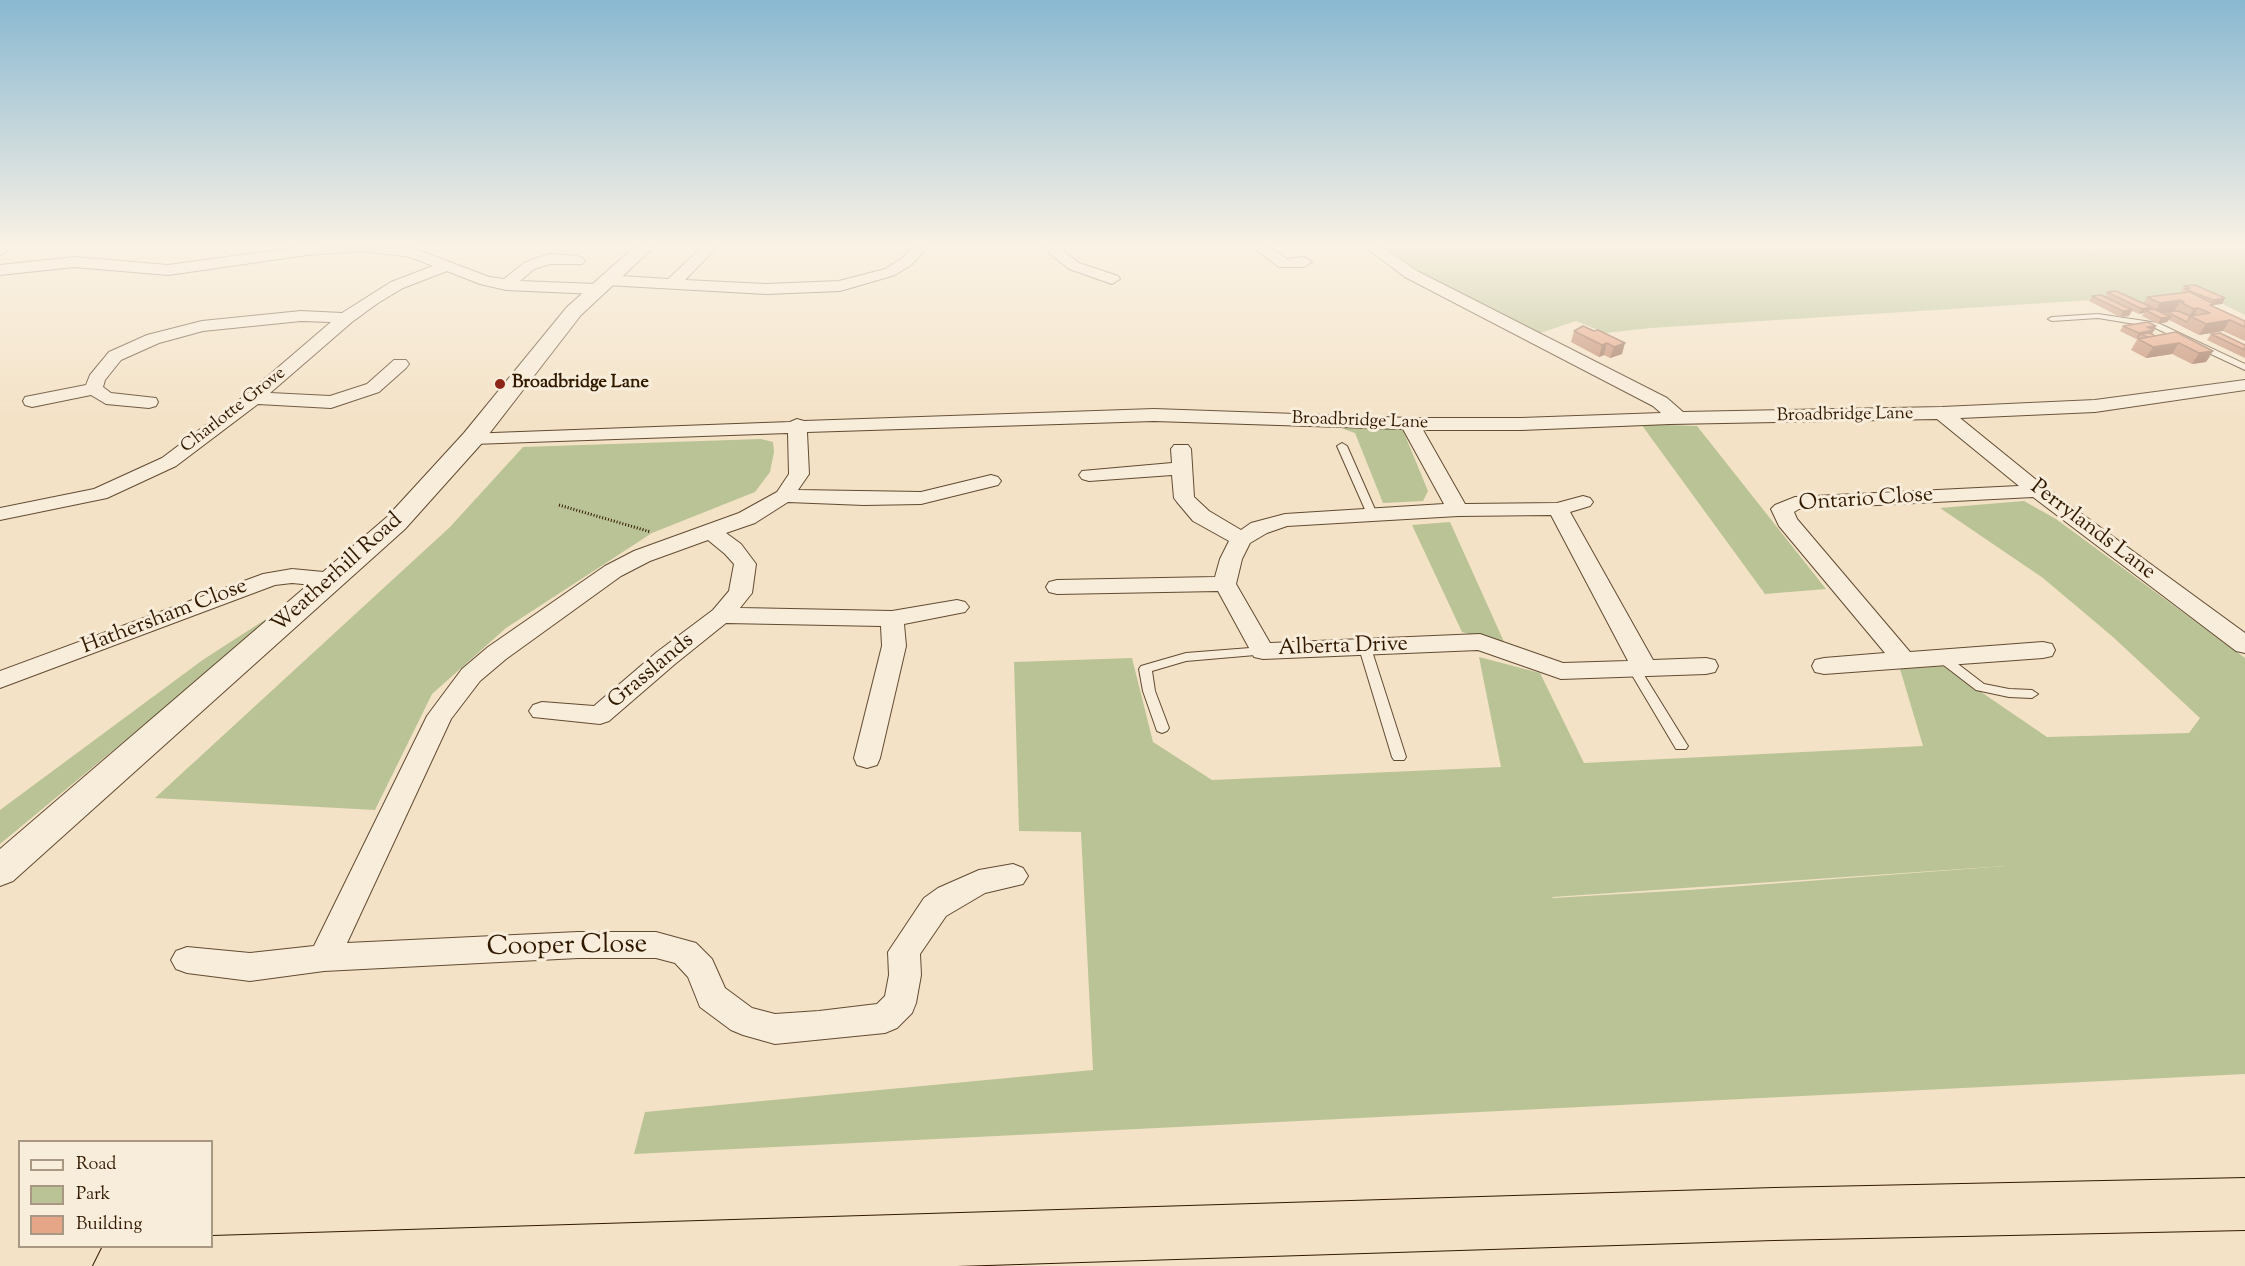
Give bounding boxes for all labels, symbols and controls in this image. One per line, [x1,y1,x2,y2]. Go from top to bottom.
street label: Charlotte Grove [177,363,291,459]
place label: Broadbridge Lane [512,373,649,395]
marker: Broadbridge Lane [493,377,507,391]
street label: Broadbridge Lane [1776,404,1914,428]
street label: Broadbridge Lane [1291,409,1429,435]
street label: Perrylands Lane [2024,475,2160,587]
street label: Ontario Close [1798,483,1934,519]
street label: Weatherhill Road [267,508,409,640]
street label: Hathersham Close [78,574,252,662]
street label: Grasslands [604,629,700,715]
street label: Alberta Drive [1278,633,1408,663]
street label: Cooper Close [486,930,648,966]
legend [18,1140,213,1248]
text: Road [76,1152,116,1178]
text: Park [76,1182,110,1208]
text: Building [76,1212,142,1238]

